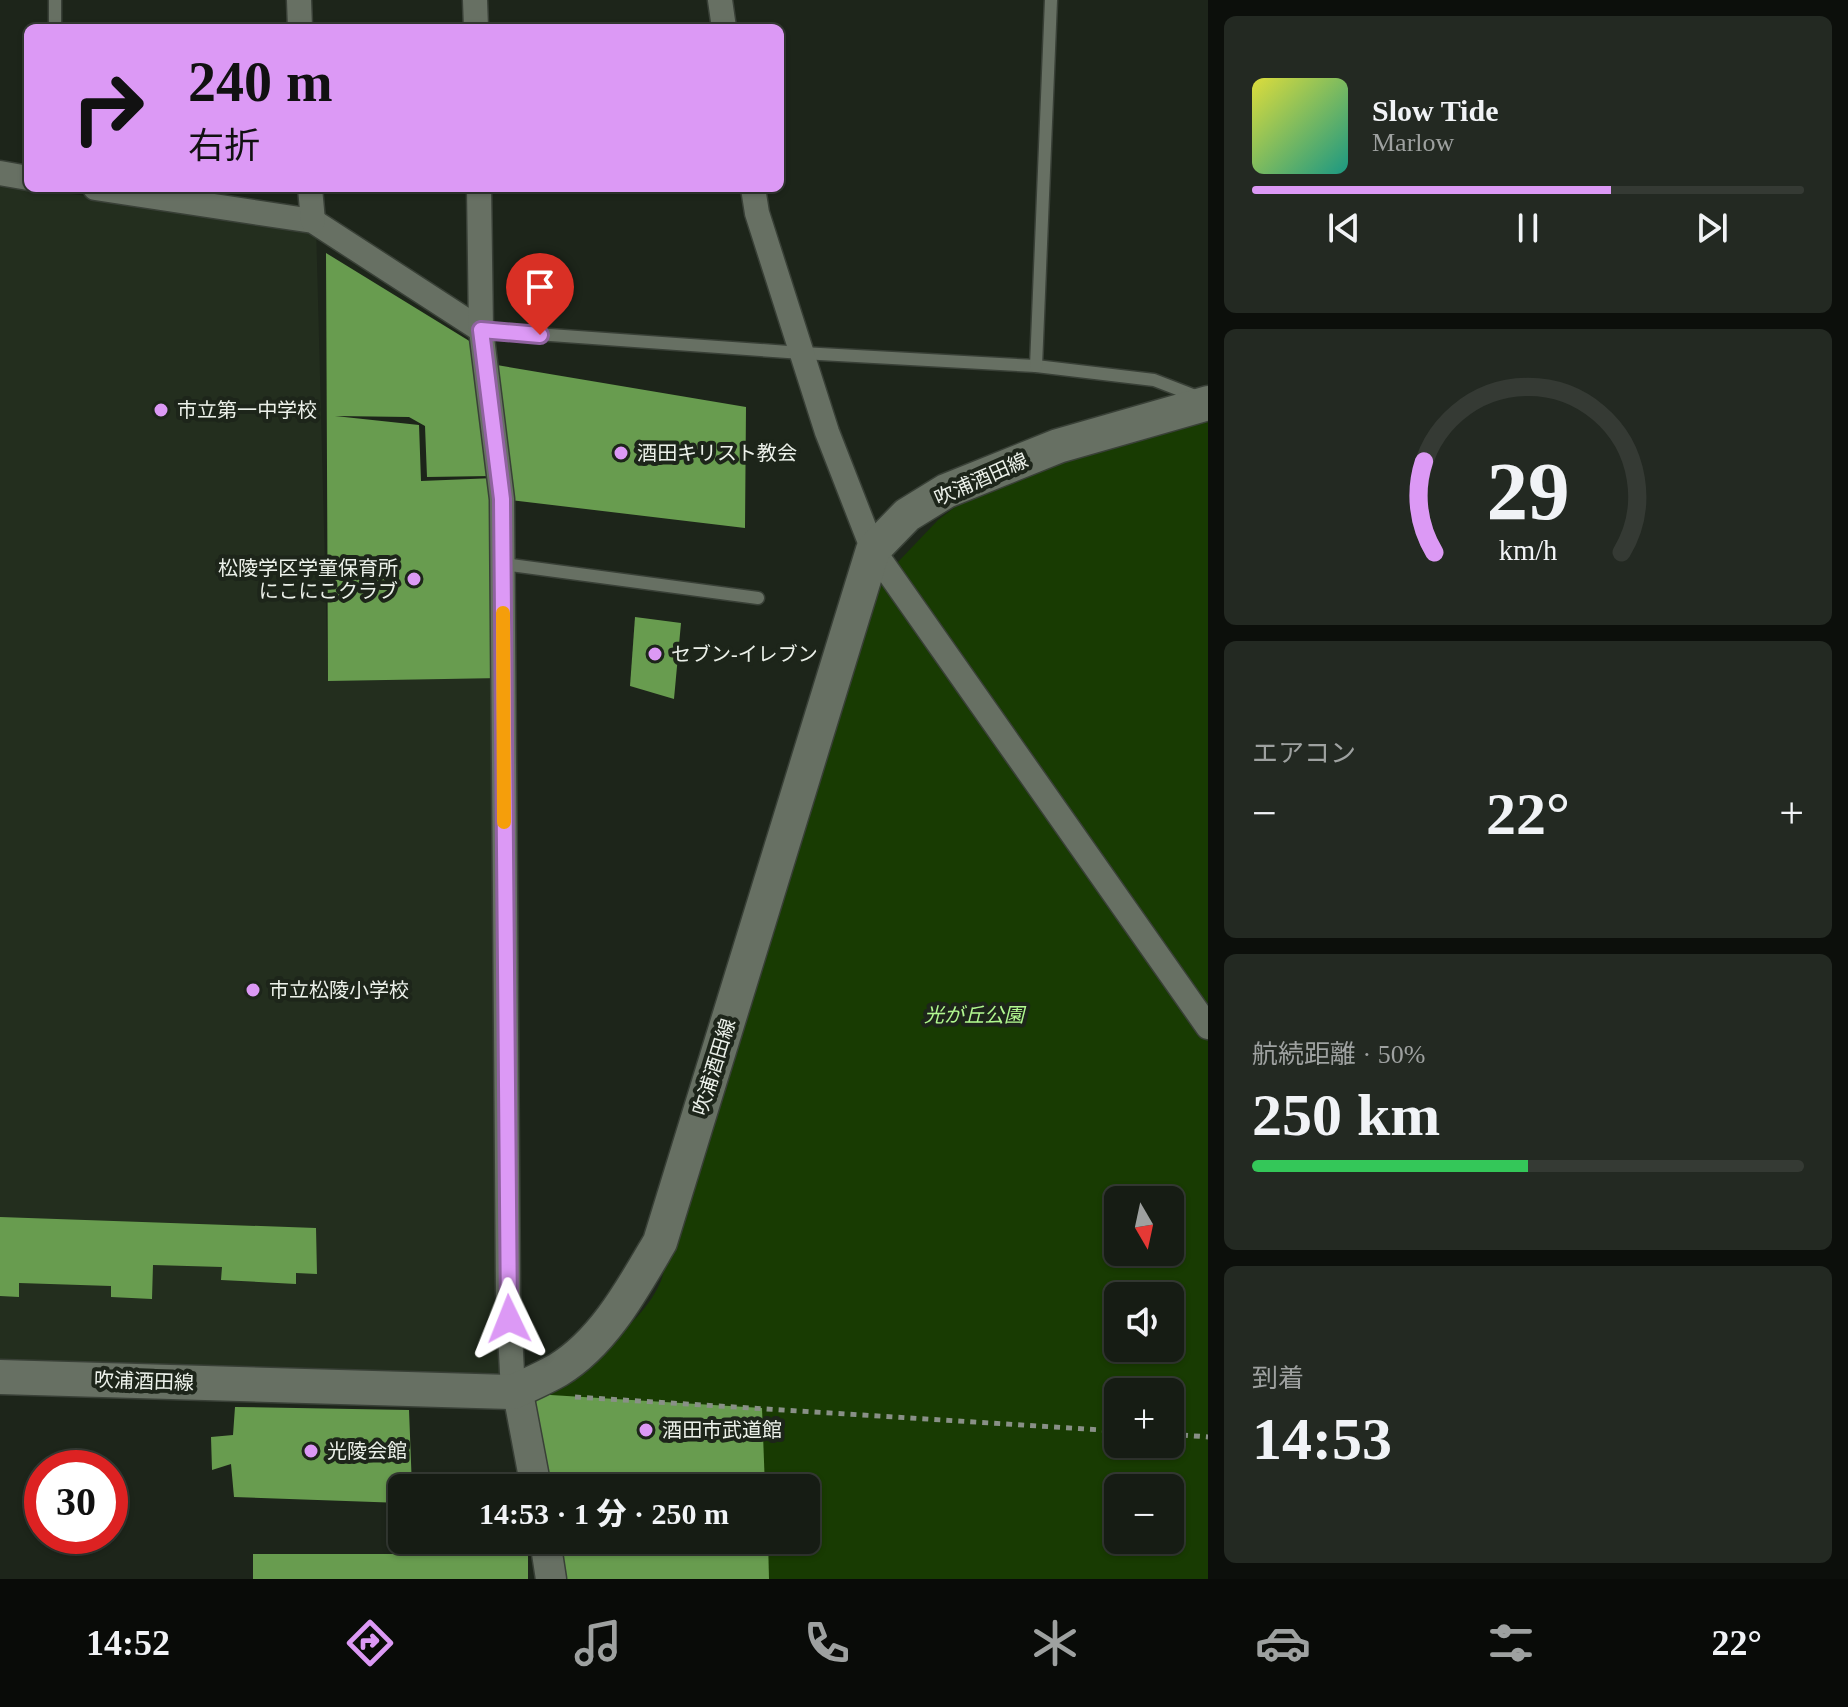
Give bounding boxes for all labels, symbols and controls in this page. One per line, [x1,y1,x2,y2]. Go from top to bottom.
text: 240 m [188,51,333,113]
icon: right [56,56,160,160]
text: Slow Tide [1372,94,1498,127]
text: 右折 [188,126,260,166]
text: Marlow [1372,128,1454,157]
icon: previous [1322,206,1366,250]
icon: pause [1506,206,1550,250]
icon: next [1690,206,1734,250]
pin [506,253,574,335]
icon: arrive [518,265,562,309]
place label: 市立第一中学校 [177,399,317,421]
marker: 市立第一中学校 [152,401,170,419]
place label: 酒田キリスト教会 [637,442,797,464]
marker: 酒田キリスト教会 [612,444,630,462]
text: 29 [1486,444,1570,536]
street label: 吹浦酒田線 [931,449,1031,509]
text: km/h [1499,535,1557,566]
place label: 松陵学区学童保育所 にこにこクラブ [218,557,398,602]
marker: 松陵学区学童保育所 にこにこクラブ [405,570,423,588]
place label: セブン-イレブン [671,643,818,665]
marker: セブン-イレブン [646,645,664,663]
text: エアコン [1252,739,1356,768]
text: 22° [1486,781,1570,847]
text: − [1252,789,1277,838]
text: + [1779,789,1804,838]
place label: 市立松陵小学校 [269,979,409,1001]
marker: 市立松陵小学校 [244,981,262,999]
park label: 光が丘公園 [924,1004,1027,1026]
street label: 吹浦酒田線 [689,1016,739,1118]
text: 航続距離 · 50% [1252,1040,1425,1069]
text: 250 km [1252,1082,1440,1148]
north arrow [1104,1186,1184,1266]
map controls [1104,1186,1184,1554]
position arrow [467,1277,551,1361]
button: sound [1104,1282,1184,1362]
text: 到着 [1252,1364,1304,1393]
street label: 吹浦酒田線 [94,1368,194,1394]
button: + [1104,1378,1184,1458]
text: 14:53 [1252,1406,1392,1472]
place label: 酒田市武道館 [662,1419,782,1441]
marker: 酒田市武道館 [637,1421,655,1439]
place label: 光陵会館 [327,1440,407,1462]
marker: 光陵会館 [302,1442,320,1460]
speed limit sign: 30 [24,1450,128,1554]
button: − [1104,1474,1184,1554]
text: 14:53 · 1 分 · 250 m [479,1497,729,1530]
icon: directions [342,1615,398,1671]
icon: music [570,1615,626,1671]
icon: phone [799,1615,855,1671]
icon: climate [1027,1615,1083,1671]
icon: car [1255,1615,1311,1671]
icon: filters [1483,1615,1539,1671]
text: 14:52 [86,1623,170,1663]
text: 22° [1711,1623,1762,1663]

